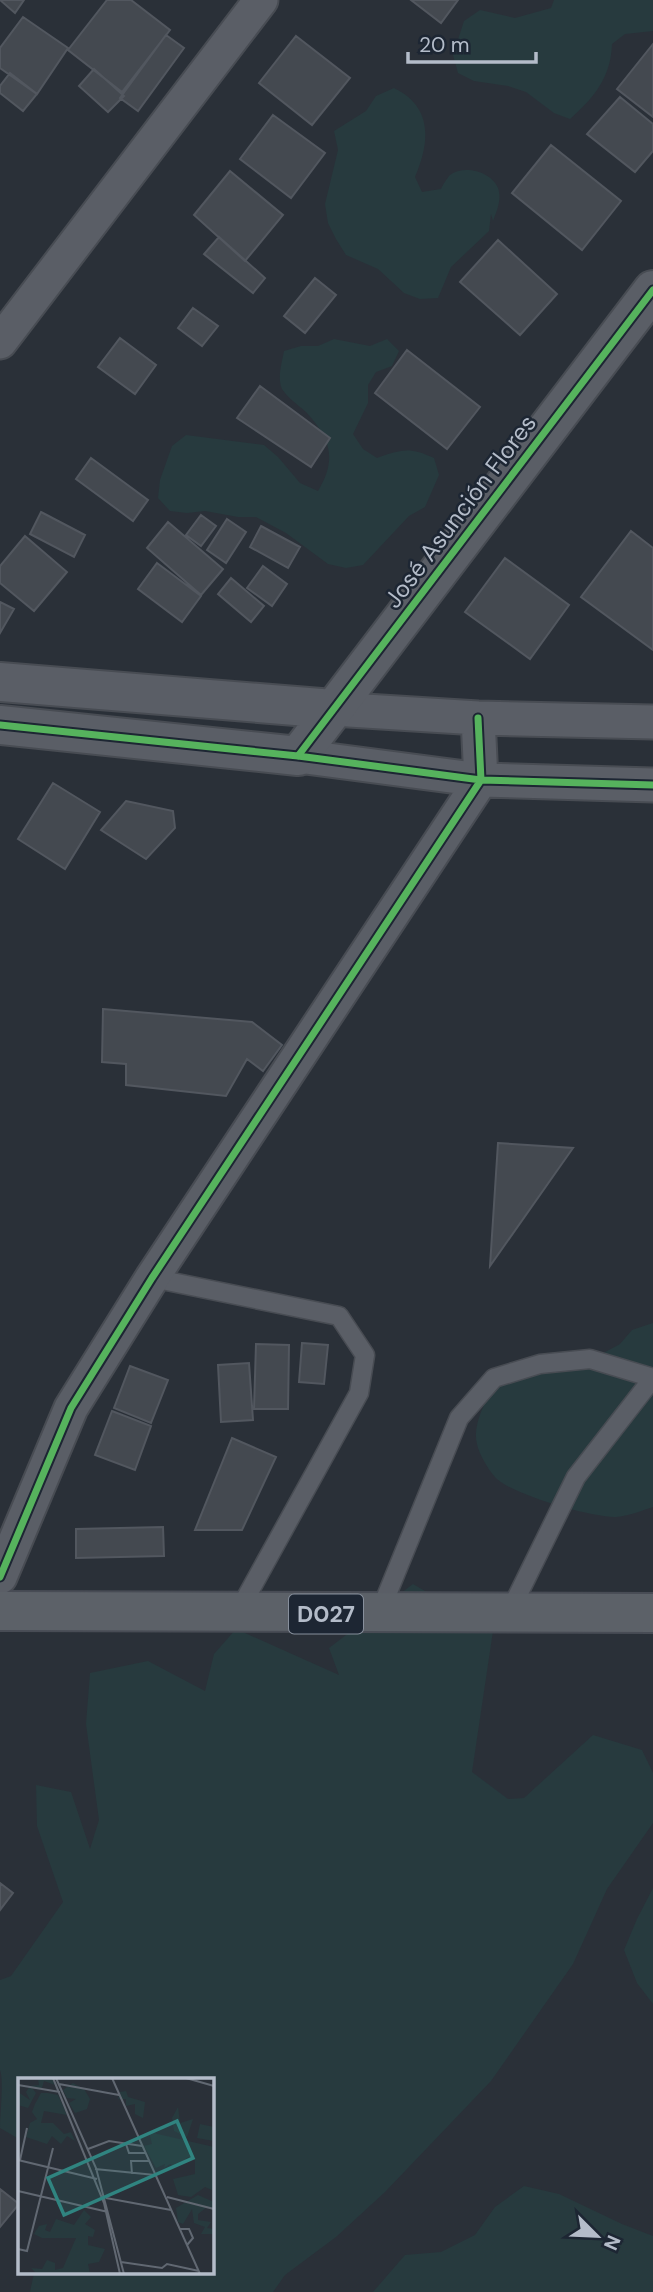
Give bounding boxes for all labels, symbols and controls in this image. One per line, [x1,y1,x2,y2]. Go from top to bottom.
scale bar [408,21,536,65]
text: 20 m [419,31,470,59]
street label: José Asunción Flores [377,408,543,614]
road number: D027 [289,1595,363,1634]
inset map [18,2078,214,2274]
north arrow [562,2201,632,2271]
text: N [598,2231,626,2254]

